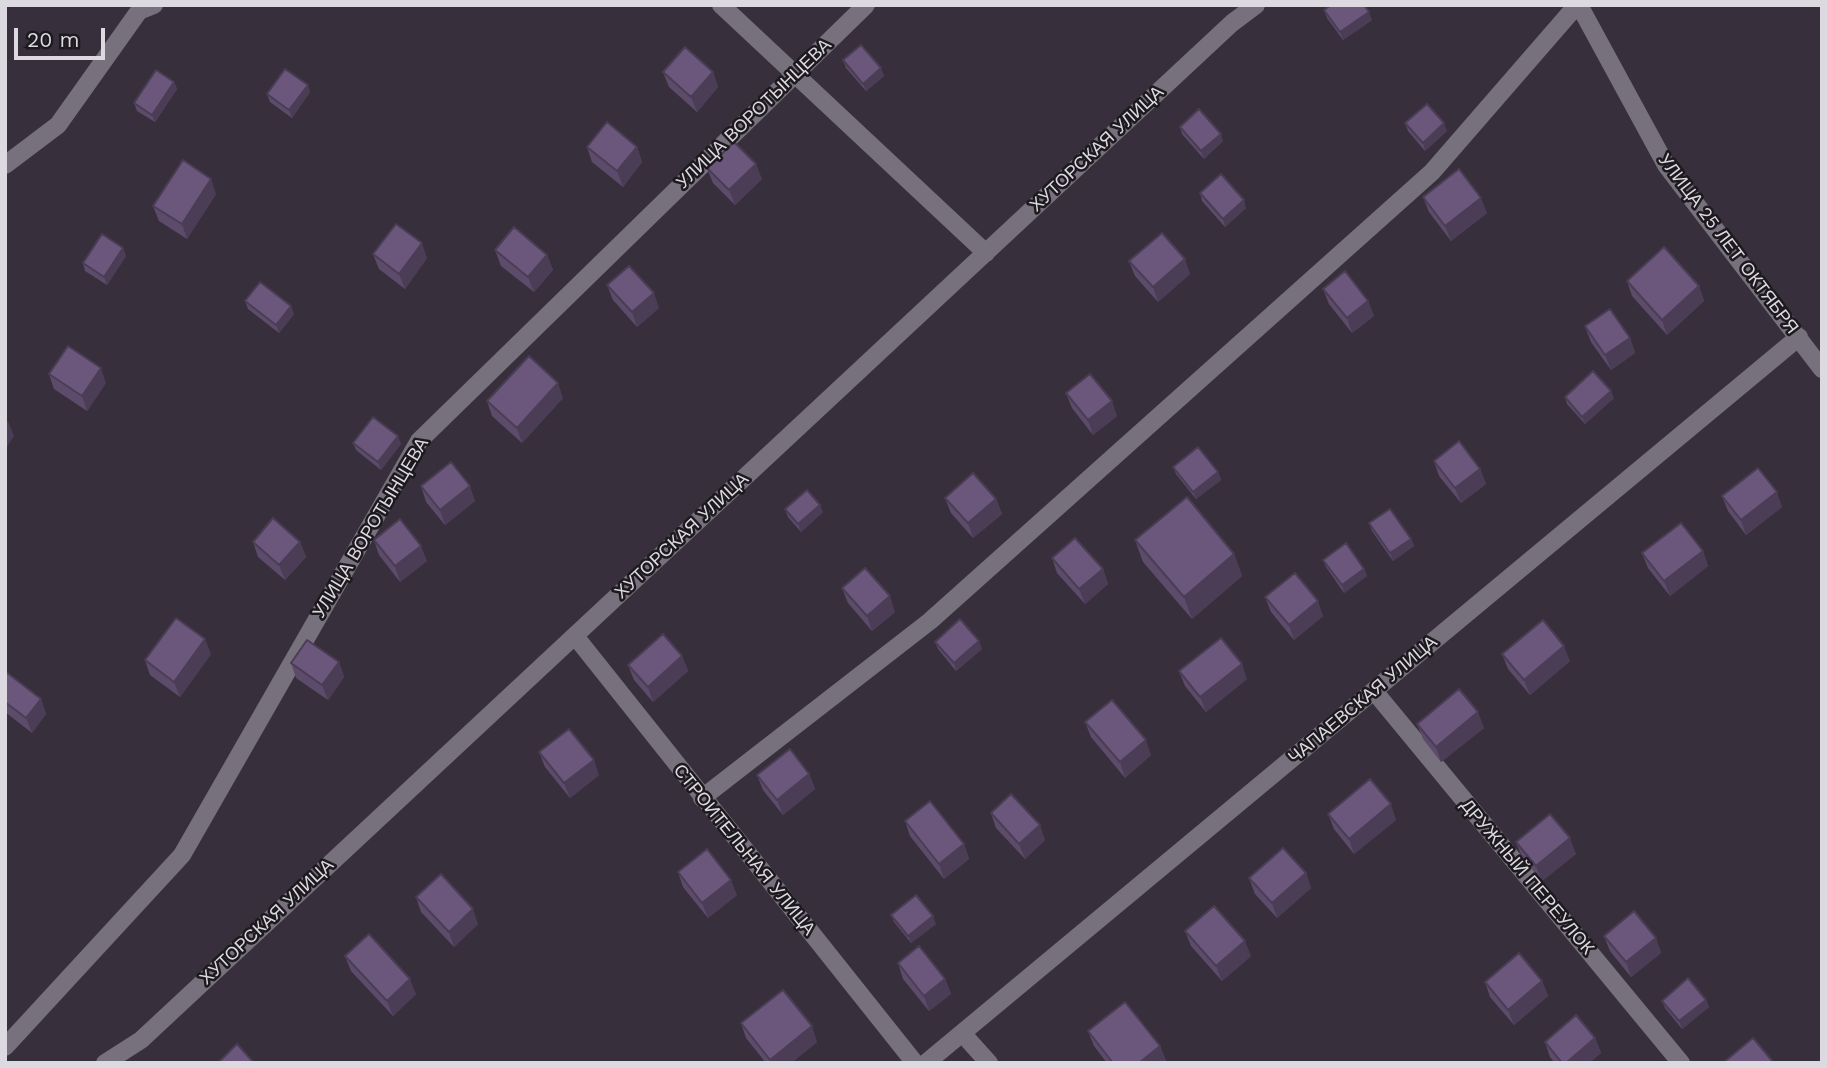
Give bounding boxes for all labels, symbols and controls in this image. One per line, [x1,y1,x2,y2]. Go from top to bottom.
scale bar [18,14,108,58]
text: 20 m [27,27,79,52]
street label: УЛИЦА ВОРОТЫНЦЕВА [672,34,836,194]
street label: ХУТОРСКАЯ УЛИЦА [1026,81,1168,217]
street label: УЛИЦА 25 ЛЕТ ОКТЯБРЯ [1653,150,1803,338]
street label: УЛИЦА ВОРОТЫНЦЕВА [309,434,433,622]
street label: ХУТОРСКАЯ УЛИЦА [611,468,753,604]
street label: ЧАПАЕВСКАЯ УЛИЦА [1284,631,1442,769]
street label: СТРОИТЕЛЬНАЯ УЛИЦА [668,760,820,940]
street label: ДРУЖНЫЙ ПЕРЕУЛОК [1456,795,1598,959]
street label: ХУТОРСКАЯ УЛИЦА [196,854,338,990]

